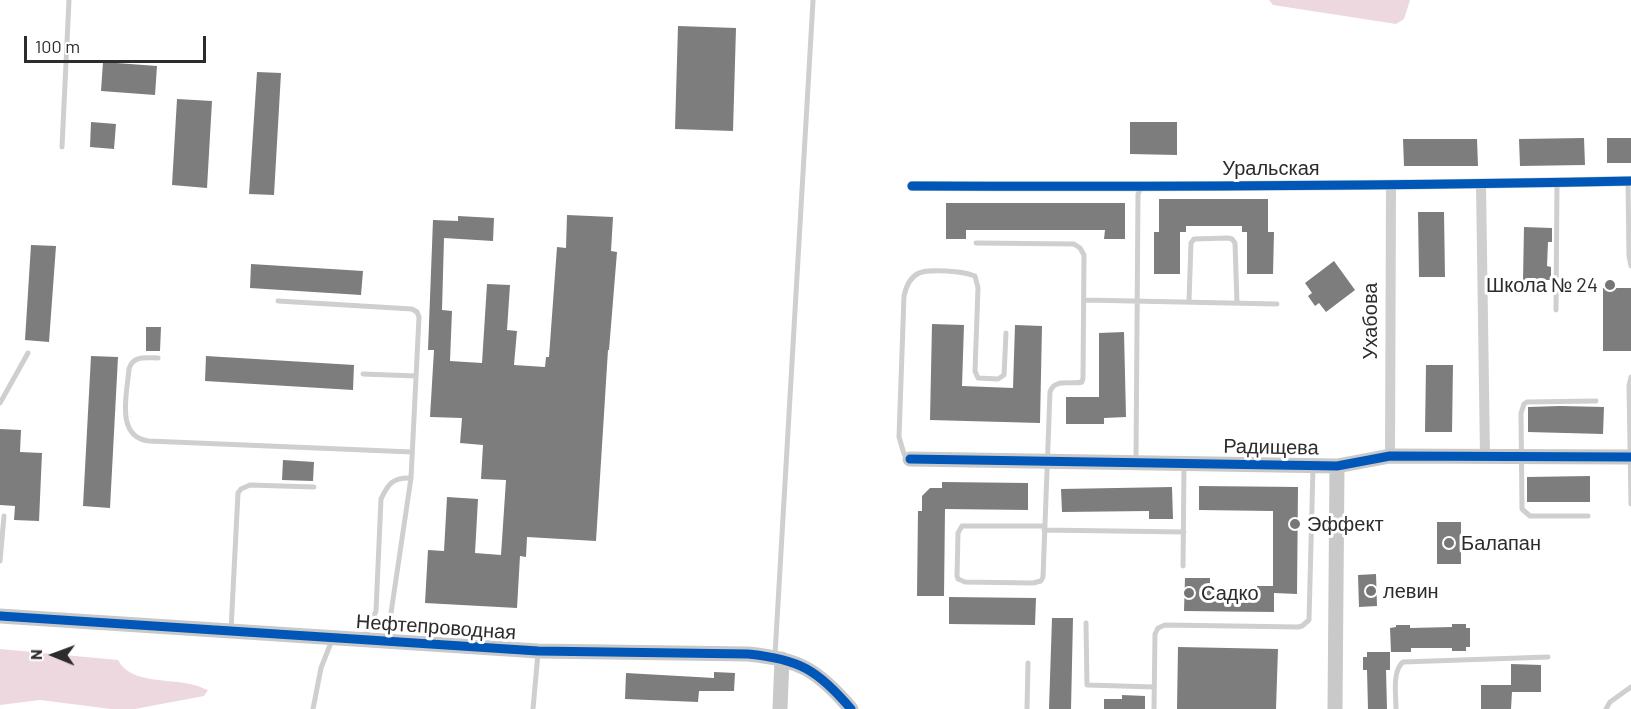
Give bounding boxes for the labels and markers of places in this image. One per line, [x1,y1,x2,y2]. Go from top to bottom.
place label: Школа № 24 [1486,273,1598,297]
marker: Школа № 24 [1603,278,1617,292]
place label: Эффект [1307,512,1384,536]
marker: Эффект [1288,517,1302,531]
place label: Балапан [1461,531,1541,555]
marker: Балапан [1442,536,1456,550]
place label: левин [1383,579,1439,603]
place label: Садко [1201,581,1259,605]
marker: левин [1364,584,1378,598]
marker: Садко [1182,586,1196,600]

